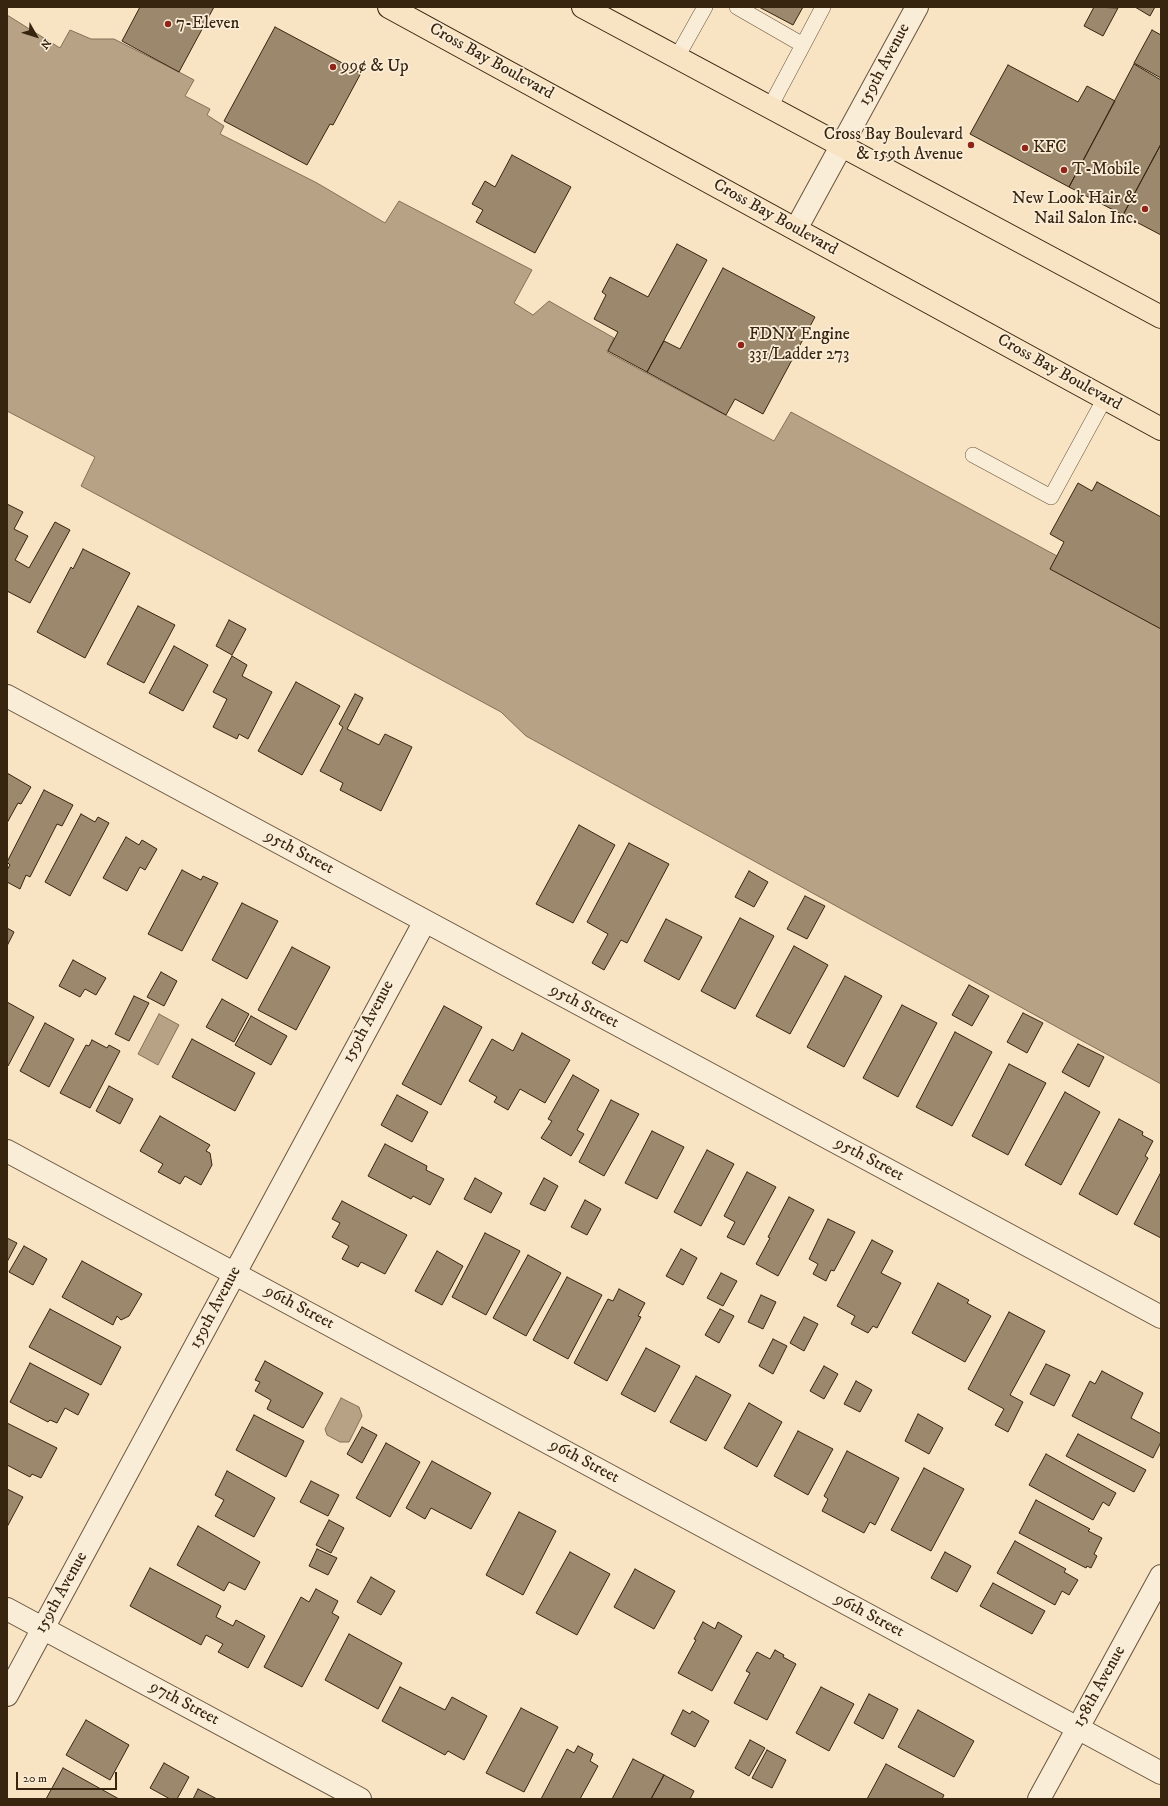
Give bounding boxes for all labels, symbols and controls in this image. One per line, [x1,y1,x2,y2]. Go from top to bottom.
place label: 7-Eleven [176,14,239,34]
north arrow [16,16,56,56]
marker: 7-Eleven [163,19,173,29]
street label: Cross Bay Boulevard [425,19,557,105]
street label: 159th Avenue [855,20,915,110]
text: N [37,36,54,51]
place label: 99¢ & Up [341,57,409,77]
marker: 99¢ & Up [328,62,338,72]
place label: Cross Bay Boulevard & 159th Avenue [824,125,963,165]
place label: KFC [1033,138,1067,158]
marker: Cross Bay Boulevard & 159th Avenue [966,140,976,150]
marker: KFC [1020,143,1030,153]
place label: T-Mobile [1072,160,1140,180]
marker: T-Mobile [1059,165,1069,175]
street label: Cross Bay Boulevard [709,175,841,261]
place label: New Look Hair & Nail Salon Inc. [1012,189,1137,229]
marker: New Look Hair & Nail Salon Inc. [1140,204,1150,214]
place label: FDNY Engine 331/Ladder 273 [749,325,850,365]
street label: Cross Bay Boulevard [993,330,1125,416]
marker: FDNY Engine 331/Ladder 273 [736,340,746,350]
street label: 95th Street [261,826,337,880]
street label: 159th Avenue [339,977,399,1067]
street label: 95th Street [546,980,622,1034]
street label: 95th Street [831,1133,907,1187]
street label: 159th Avenue [186,1263,246,1353]
street label: 96th Street [261,1281,337,1335]
street label: 96th Street [546,1435,622,1489]
street label: 159th Avenue [31,1549,93,1637]
street label: 96th Street [831,1589,907,1643]
street label: 158th Avenue [1069,1643,1131,1731]
street label: 97th Street [146,1677,222,1731]
scale bar [18,1764,119,1790]
text: 20 m [23,1771,47,1786]

